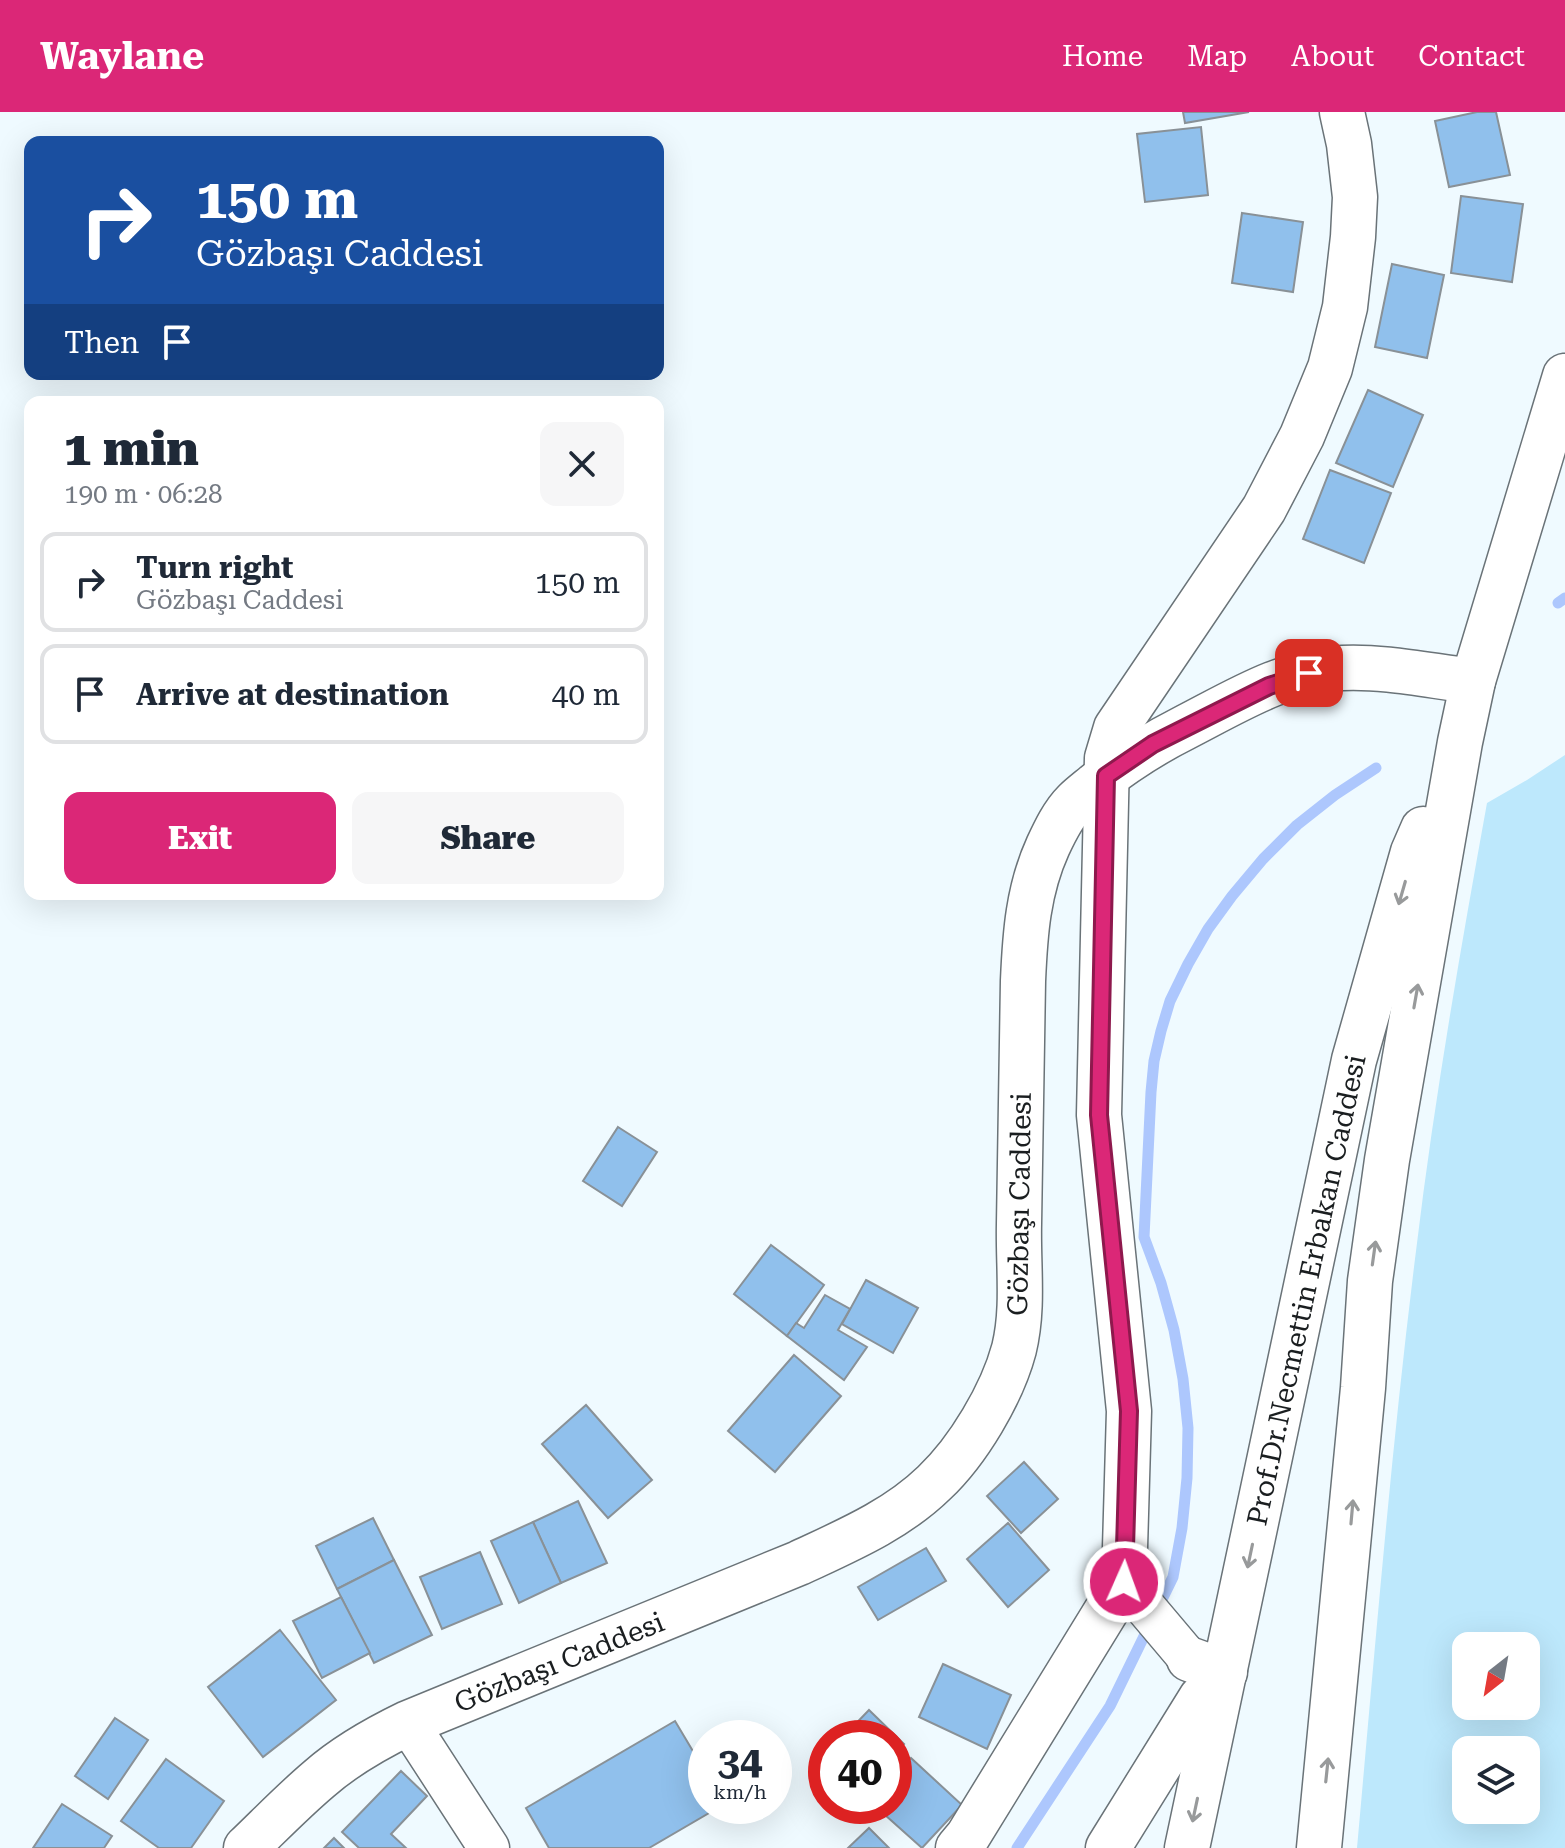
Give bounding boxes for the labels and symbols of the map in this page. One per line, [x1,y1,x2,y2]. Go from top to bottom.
pin [1275,639,1343,707]
one-way arrow [1394,880,1409,906]
one-way arrow [1409,984,1424,1009]
street label: Prof.Dr.Necmettin Erbakan Caddesi [1240,1052,1373,1529]
street label: Gözbaşı Caddesi [1001,1092,1038,1316]
one-way arrow [1367,1240,1382,1266]
one-way arrow [1344,1499,1359,1525]
position arrow [1082,1540,1166,1624]
one-way arrow [1242,1542,1257,1568]
street label: Gözbaşı Caddesi [449,1605,669,1720]
north arrow [1452,1632,1540,1720]
speed limit sign: 40 [808,1720,912,1824]
one-way arrow [1320,1757,1335,1784]
one-way arrow [1187,1796,1202,1822]

